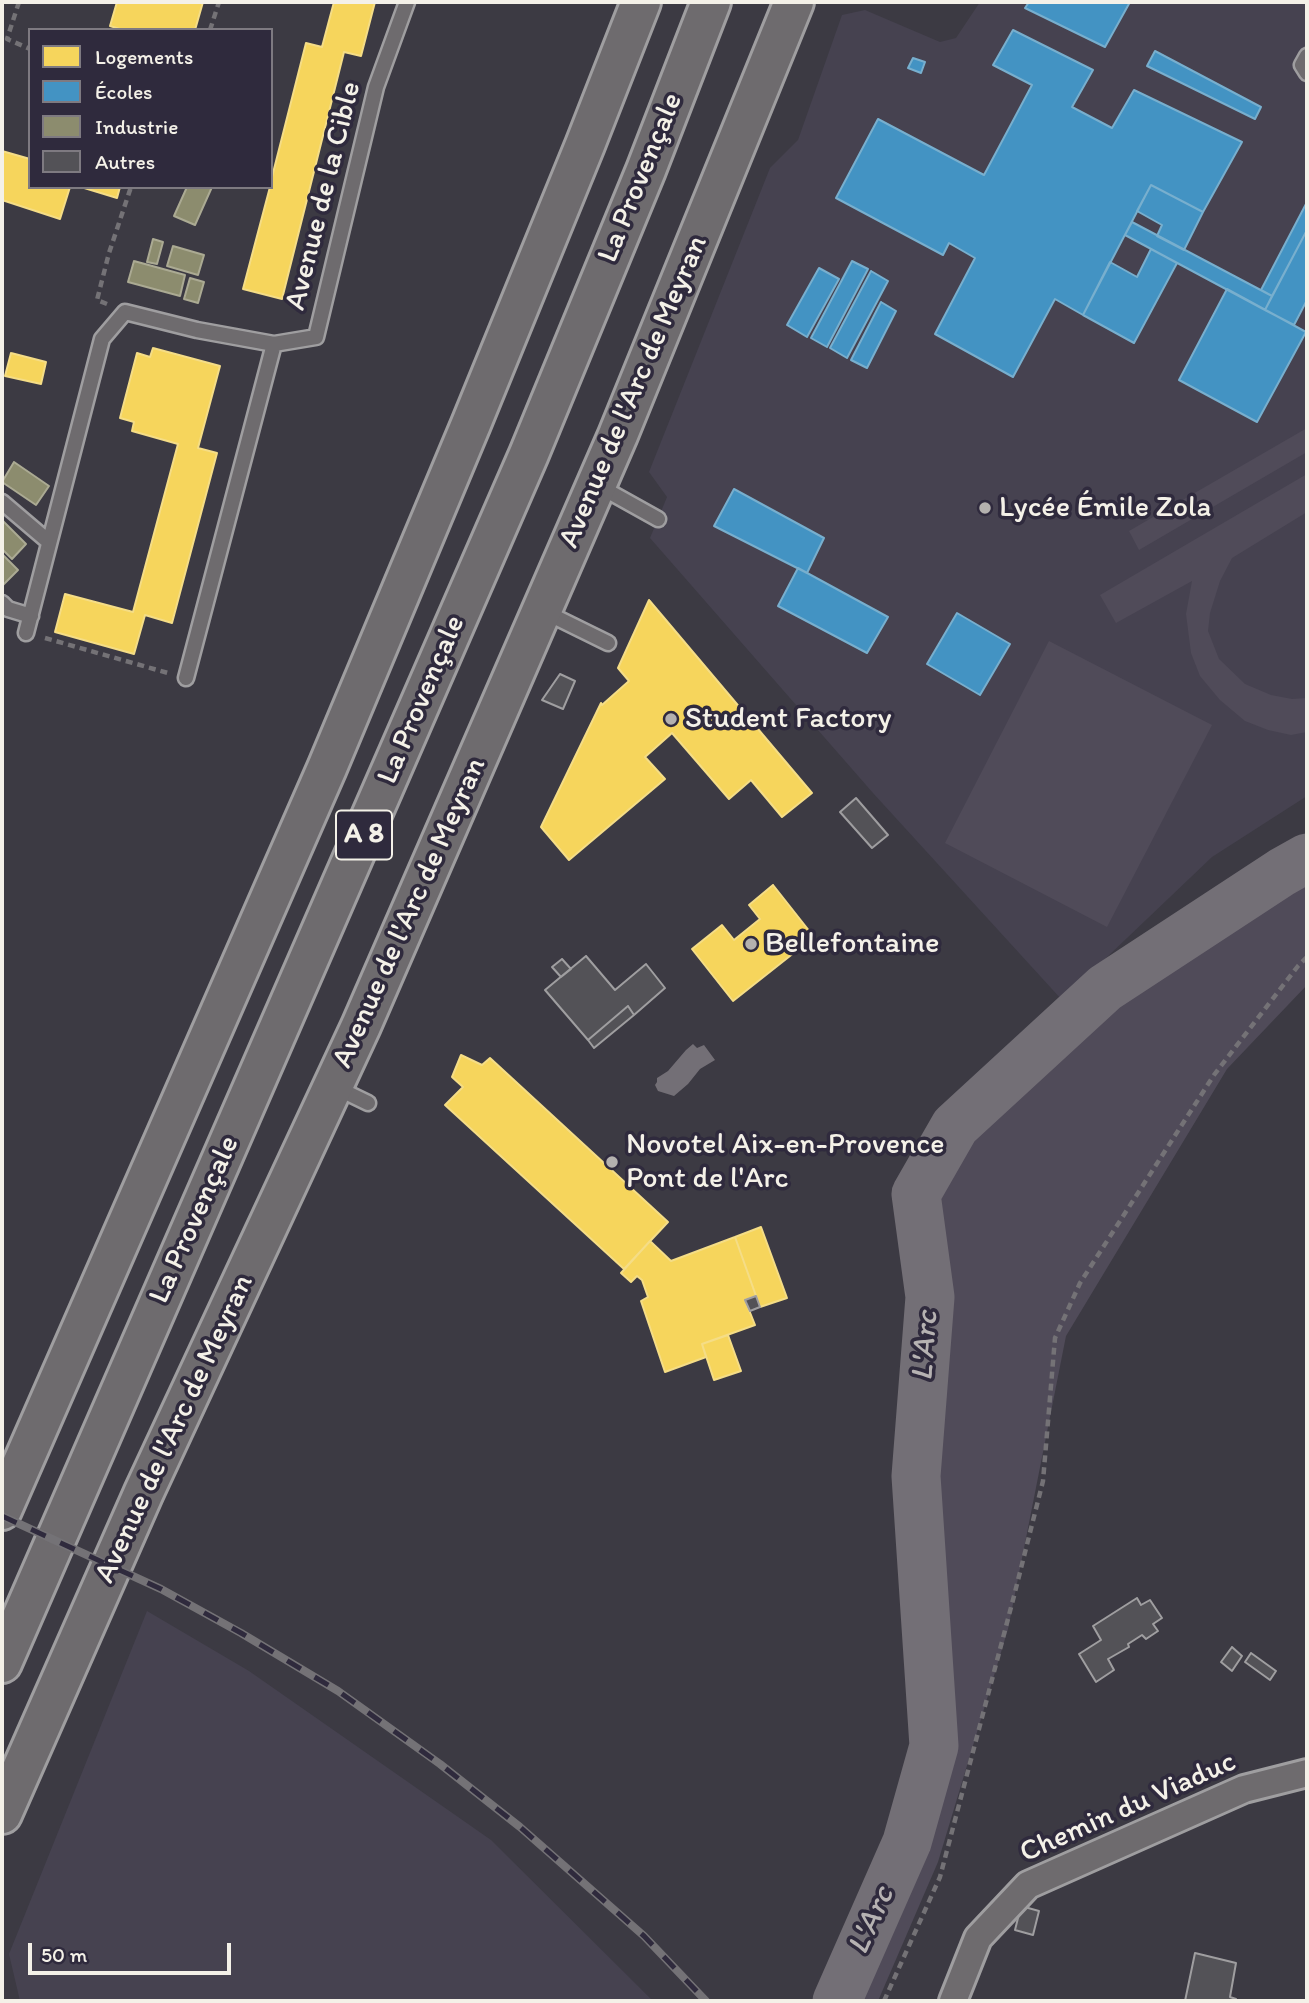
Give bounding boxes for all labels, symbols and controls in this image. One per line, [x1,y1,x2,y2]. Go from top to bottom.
legend [28,28,273,189]
text: Logements [95,44,193,69]
street label: Avenue de la Cible [278,78,370,314]
text: Écoles [95,79,153,104]
street label: La Provençale [591,88,691,268]
text: Industrie [95,114,178,139]
text: Autres [95,149,155,174]
street label: Avenue de l'Arc de Meyran [552,230,716,554]
place label: Lycée Émile Zola [999,490,1211,526]
marker: Lycée Émile Zola [977,500,993,516]
street label: La Provençale [370,610,474,790]
place label: Student Factory [685,701,892,737]
marker: Student Factory [663,711,679,727]
street label: Avenue de l'Arc de Meyran [325,752,495,1074]
road number: A 8 [336,810,392,860]
place label: Bellefontaine [765,926,939,962]
marker: Bellefontaine [743,936,759,952]
place label: Novotel Aix-en-Provence Pont de l'Arc [626,1127,944,1198]
street label: La Provençale [142,1131,248,1309]
marker: Novotel Aix-en-Provence Pont de l'Arc [604,1154,620,1170]
street label: Avenue de l'Arc de Meyran [88,1269,262,1589]
water label: L'Arc [904,1310,948,1382]
street label: Chemin du Viaduc [1015,1744,1241,1872]
water label: L'Arc [840,1881,904,1961]
scale bar [32,1930,234,1974]
text: 50 m [41,1942,87,1967]

